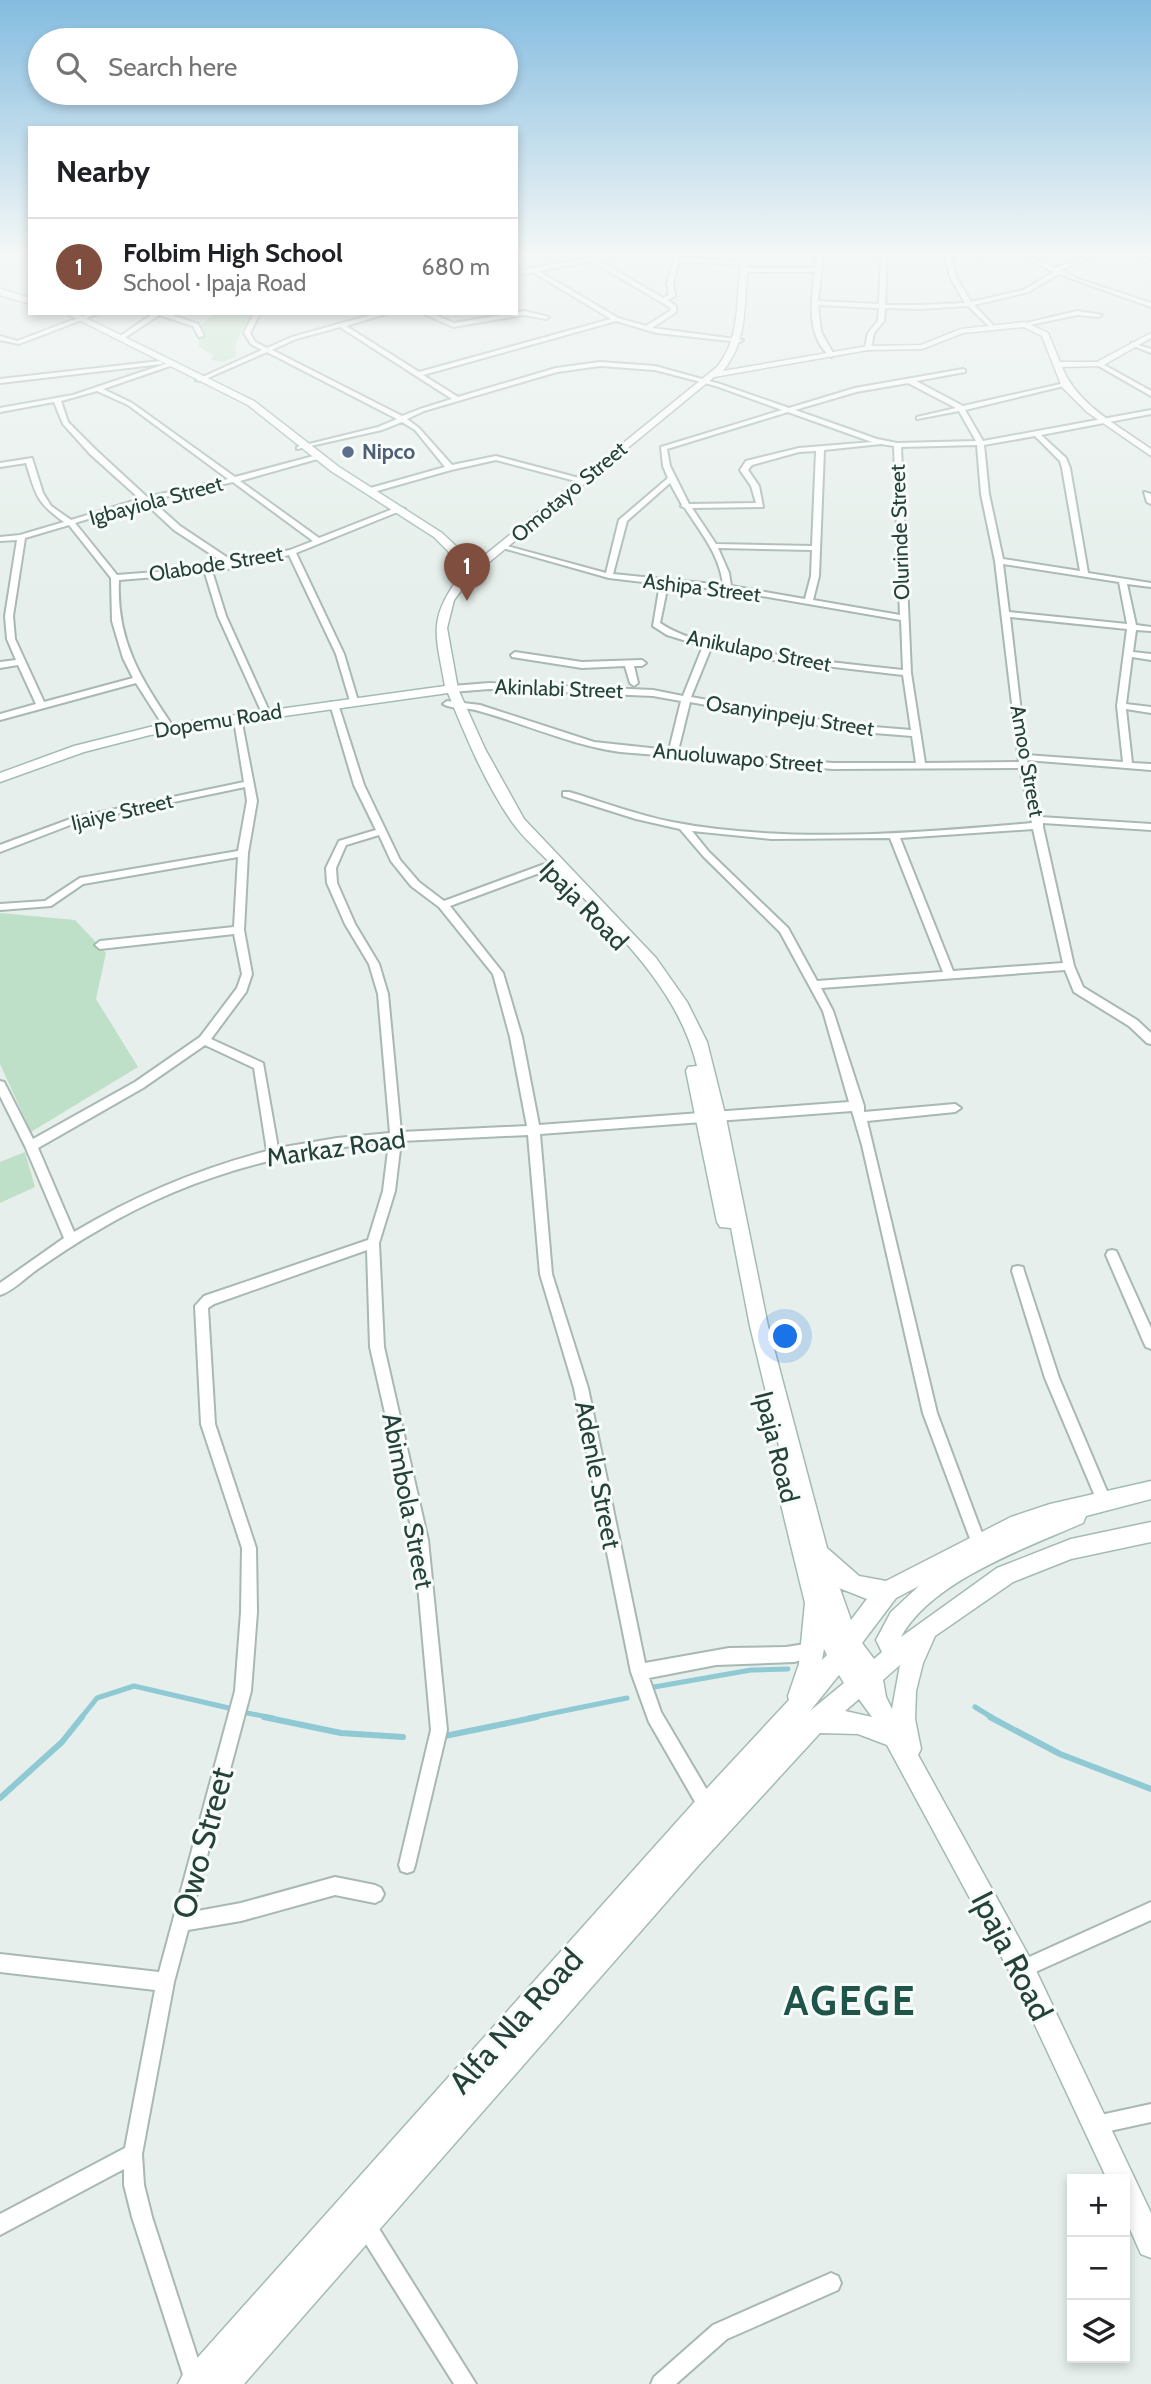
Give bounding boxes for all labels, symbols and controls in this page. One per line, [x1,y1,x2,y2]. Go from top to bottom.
search box [28,28,518,105]
icon: search [52,48,90,86]
text: Search here [108,51,237,83]
text: Nearby [56,153,150,190]
text: Folbim High School [123,237,343,269]
text: 1 [75,253,83,281]
text: 680 m [422,253,490,281]
text: School · Ipaja Road [123,269,306,297]
street label: Omotayo Street [506,436,632,547]
place label: Nipco [362,439,415,464]
marker: Nipco [340,444,356,460]
street label: Olurinde Street [885,464,914,600]
street label: Igbayiola Street [86,471,225,530]
street label: Olabode Street [147,541,285,586]
pin: 1 [444,543,490,601]
street label: Ashipa Street [642,568,762,607]
street label: Anikulapo Street [685,624,833,677]
street label: Akinlabi Street [494,674,624,703]
street label: Osanyinpeju Street [704,690,876,742]
street label: Dopemu Road [152,698,284,743]
street label: Amoo Street [1005,703,1050,819]
street label: Anuoluwapo Street [652,738,824,777]
street label: Ijaiye Street [68,788,176,836]
street label: Ipaja Road [533,853,635,957]
street label: Markaz Road [264,1122,408,1174]
your location [768,1319,802,1353]
street label: Ipaja Road [748,1388,806,1506]
street label: Adenle Street [568,1398,628,1552]
street label: Abimbola Street [375,1410,441,1592]
street label: Owo Street [164,1763,241,1923]
street label: Ipaja Road [963,1885,1062,2027]
street label: Alfa Nla Road [440,1940,591,2101]
district label: AGEGE [784,1976,916,2025]
map controls [1067,2174,1130,2363]
button: + [1067,2174,1130,2237]
button: − [1067,2237,1130,2300]
button: layers [1067,2300,1130,2363]

